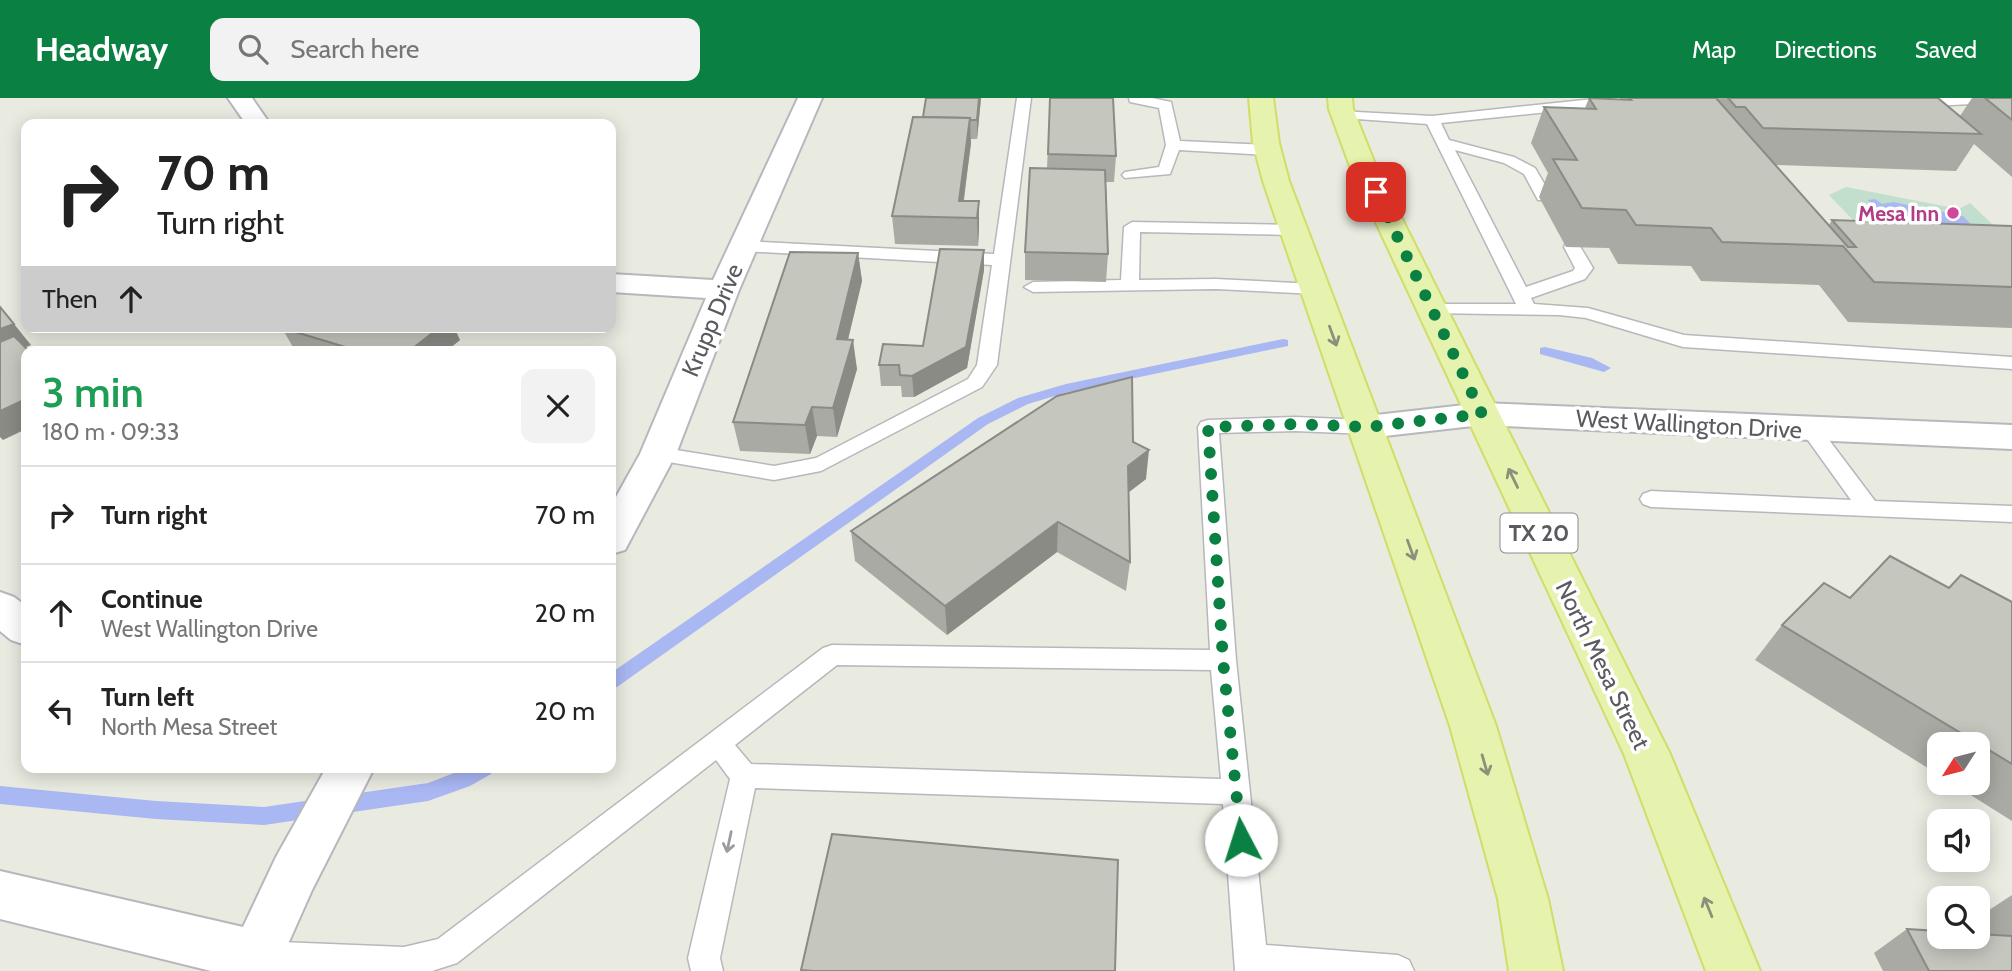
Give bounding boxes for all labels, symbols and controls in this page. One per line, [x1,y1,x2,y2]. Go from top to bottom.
search box [210,18,700,81]
text: Headway [35,29,168,69]
icon: search [234,30,272,68]
text: Search here [290,33,419,65]
text: Map [1692,35,1736,64]
text: Directions [1774,35,1877,64]
text: Saved [1915,35,1977,64]
text: 70 m [157,143,270,202]
icon: right [42,147,133,238]
pin [1346,162,1406,222]
icon: arrive [1357,173,1395,211]
place label: Mesa Inn [1858,201,1939,226]
text: Turn right [157,203,284,242]
marker: Mesa Inn [1945,205,1961,221]
street label: Krupp Drive [675,259,749,381]
icon: ahead [112,280,150,318]
text: Then [42,283,98,315]
one-way arrow [1328,324,1341,346]
text: 3 min [42,366,144,418]
button: close [521,369,595,443]
street label: West Wallington Drive [1575,404,1803,444]
text: 180 m · 09:33 [42,418,179,446]
one-way arrow [1505,468,1519,489]
icon: right [42,496,80,534]
text: Turn right [101,499,207,531]
text: 70 m [535,499,595,531]
road number: TX 20 [1500,514,1578,552]
one-way arrow [1406,538,1418,560]
street label: North Mesa Street [1550,576,1656,754]
text: Continue [101,583,203,615]
icon: ahead [42,594,80,632]
text: 20 m [535,597,595,629]
text: West Wallington Drive [101,615,318,643]
text: Turn left [101,681,194,713]
icon: left [42,692,80,730]
text: 20 m [535,695,595,727]
text: North Mesa Street [101,713,277,741]
north arrow [1927,732,1990,794]
map controls [1927,732,1990,949]
one-way arrow [1479,754,1492,776]
position arrow [1204,803,1278,877]
button: sound [1927,809,1990,872]
one-way arrow [722,830,735,853]
button: search [1927,886,1990,949]
one-way arrow [1701,897,1714,919]

